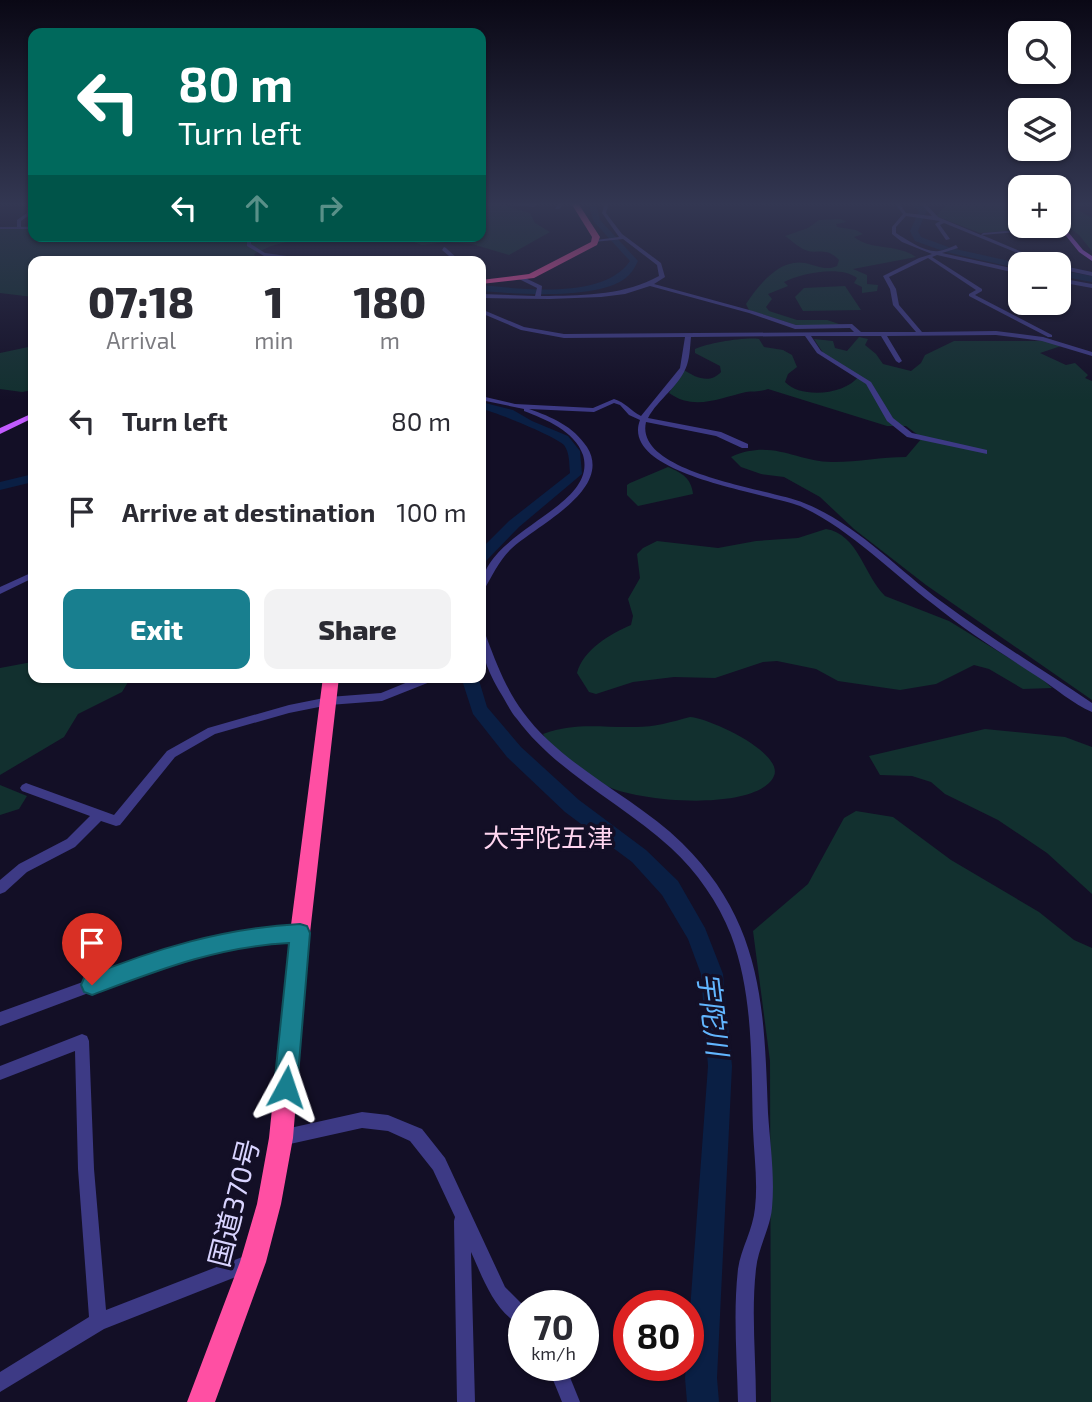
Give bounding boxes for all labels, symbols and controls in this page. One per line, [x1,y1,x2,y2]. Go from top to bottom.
map controls [1008,21,1071,315]
button: search [1008,21,1071,84]
text: 80 m [178,53,293,112]
icon: left [63,56,154,147]
button: layers [1008,98,1071,161]
text: Turn left [178,113,302,151]
button: + [1008,175,1071,238]
icon: left [165,189,203,227]
icon: ahead [238,189,276,227]
icon: right [311,189,349,227]
button: − [1008,252,1071,315]
text: 07:18 [88,276,194,326]
text: 1 [264,276,283,326]
text: 180 [353,276,426,326]
text: Arrival [106,326,176,354]
text: min [254,326,293,354]
text: m [380,326,400,354]
icon: left [63,402,101,440]
text: Turn left [122,405,228,436]
text: 80 m [391,405,451,436]
icon: arrive [63,493,101,531]
text: Arrive at destination [122,496,375,527]
text: 100 m [396,496,467,527]
button: Exit [63,589,250,669]
button: Share [264,589,451,669]
district label: 大宇陀五津 [483,821,613,852]
pin [62,913,122,985]
icon: arrive [73,924,111,962]
water label: 宇陀川 [692,970,736,1061]
position arrow [249,1050,323,1124]
street label: 国道370号 [201,1135,265,1270]
speed limit sign: 80 [613,1290,704,1381]
text: 70 [533,1305,574,1347]
text: km/h [531,1342,576,1364]

